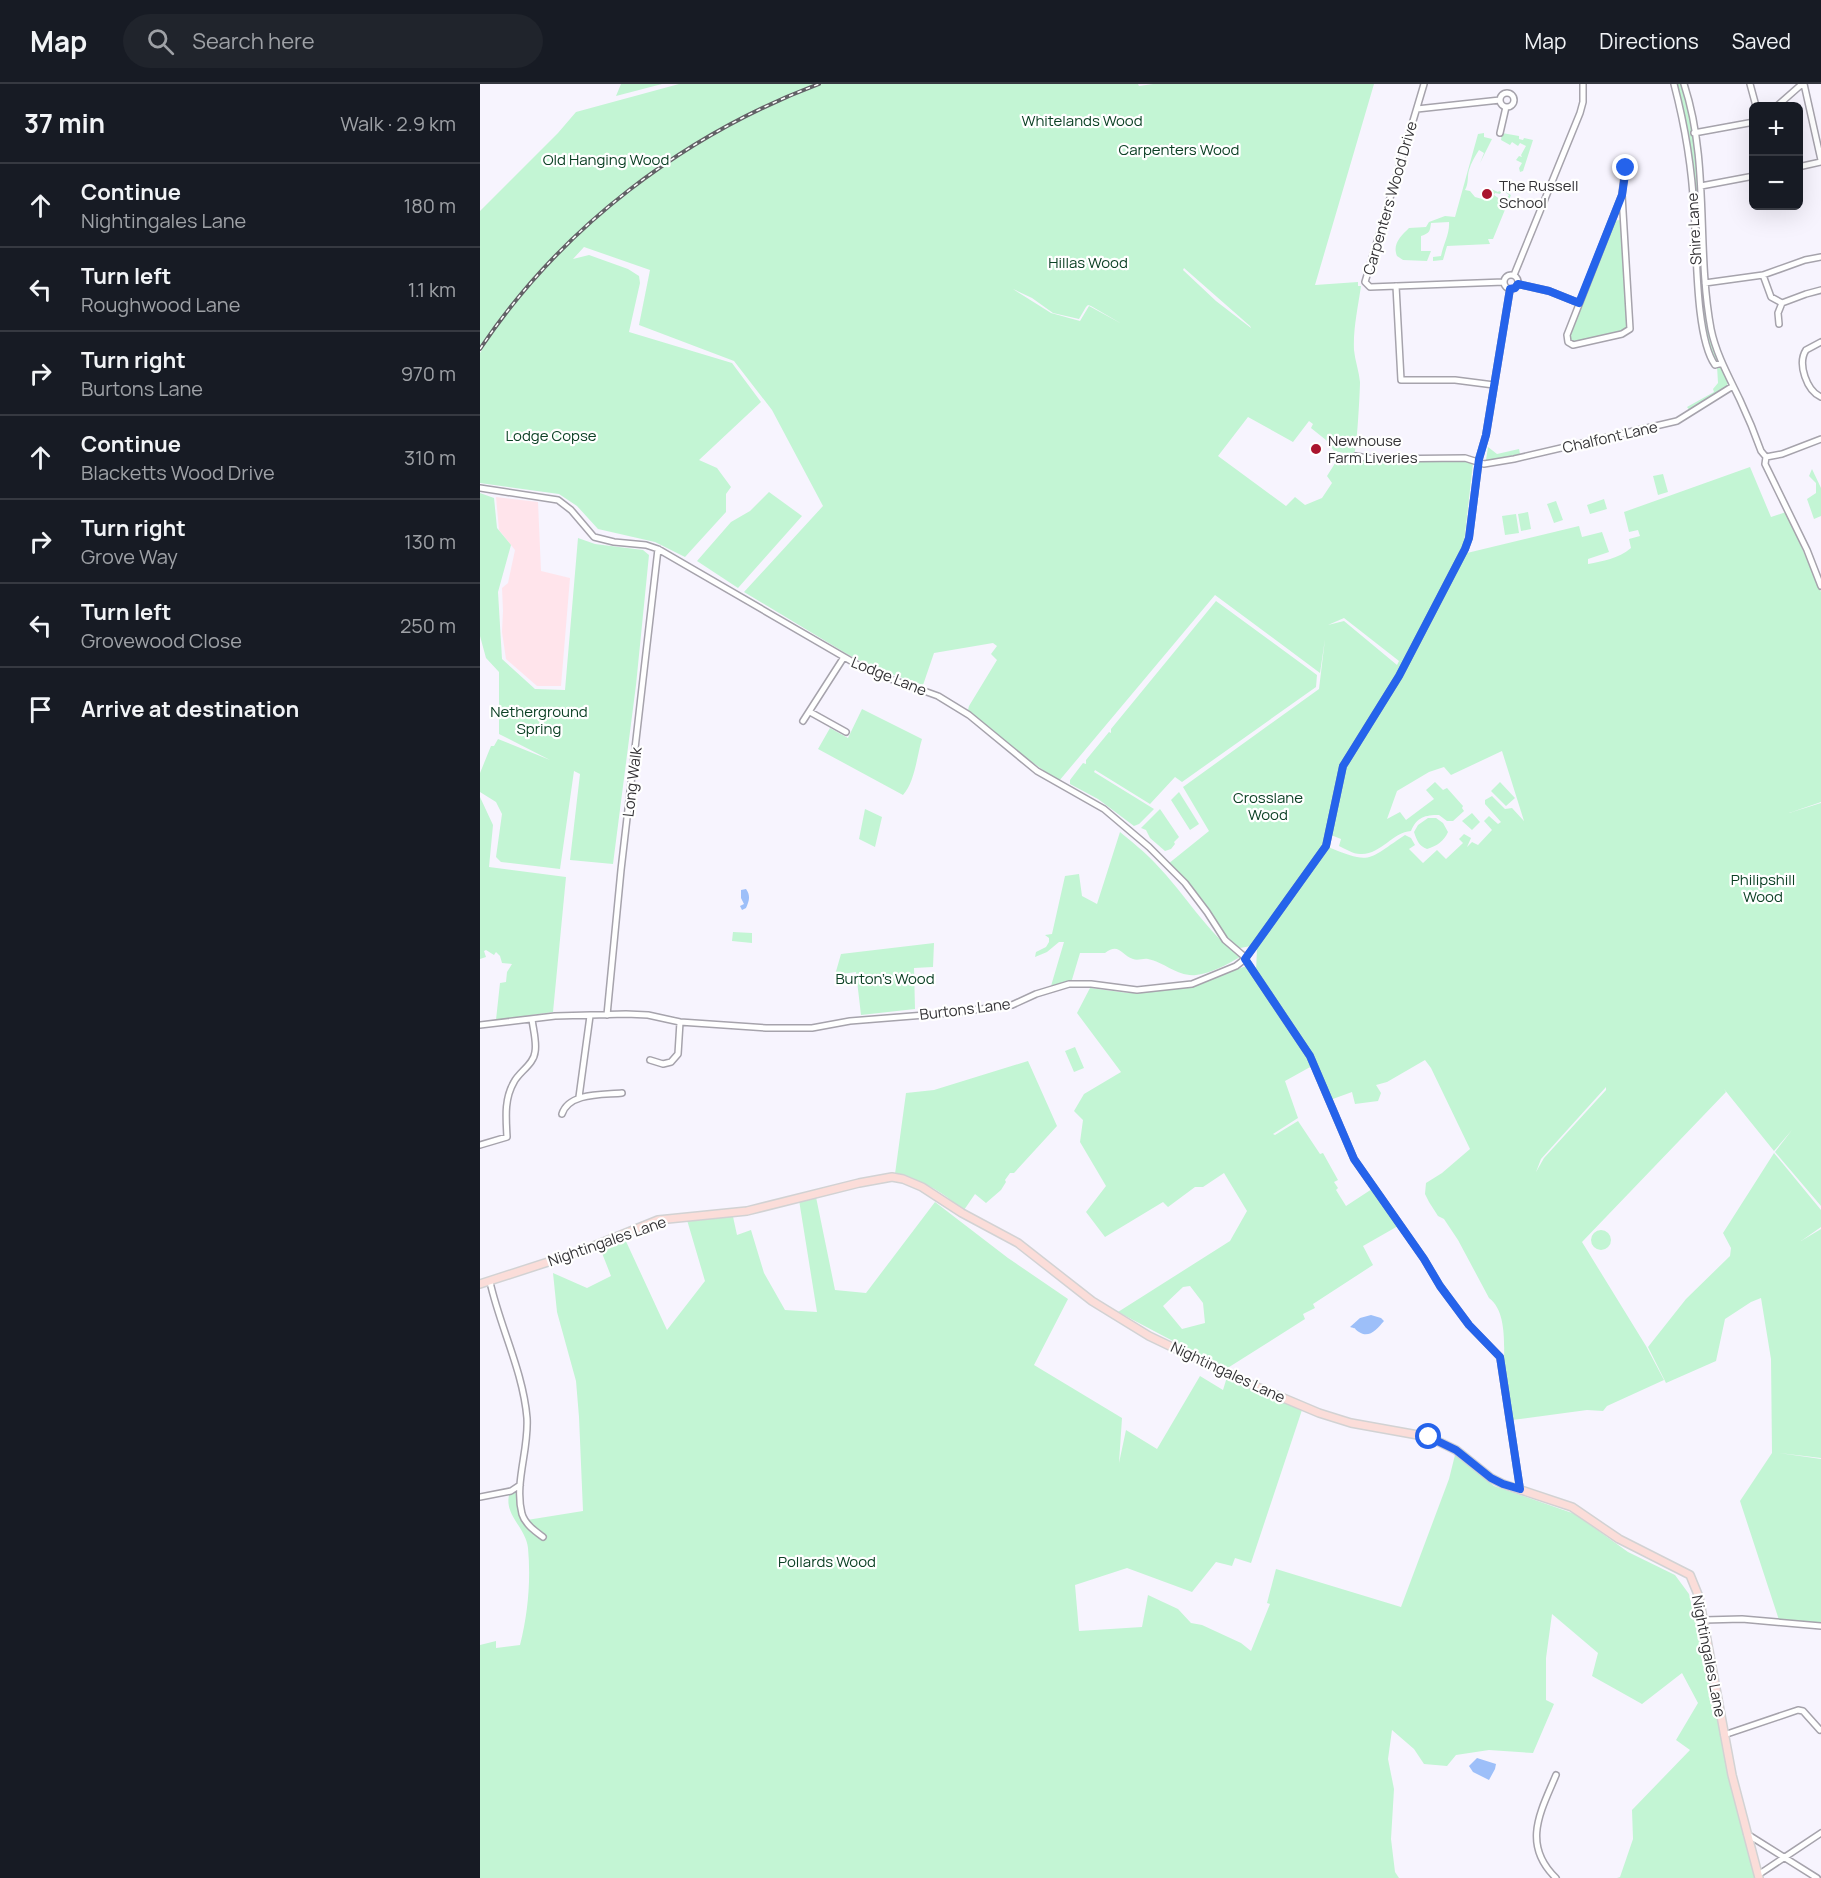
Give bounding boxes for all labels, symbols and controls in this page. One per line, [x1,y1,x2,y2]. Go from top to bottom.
search box [123,14,543,68]
text: Map [30,22,87,60]
icon: search [144,25,177,58]
text: Search here [192,26,315,56]
text: Map [1525,27,1566,55]
text: Directions [1599,27,1699,55]
text: Saved [1732,27,1791,55]
map controls [1749,102,1803,210]
button: + [1749,102,1803,156]
text: 37 min [24,105,105,141]
text: Walk · 2.9 km [340,110,456,137]
park label: Whitelands Wood [1021,110,1143,131]
street label: Carpenters Wood Drive [1358,118,1422,277]
park label: Carpenters Wood [1118,139,1240,160]
park label: Old Hanging Wood [543,149,669,170]
route end [1612,154,1638,180]
button: − [1749,156,1803,210]
place label: The Russell School [1499,175,1579,213]
text: Continue [81,177,181,207]
marker: The Russell School [1480,187,1494,201]
icon: ahead [24,189,57,222]
text: 180 m [403,192,456,219]
street label: Shire Lane [1682,192,1706,266]
text: Nightingales Lane [81,207,246,234]
park label: Hillas Wood [1048,252,1128,273]
text: Turn left [81,261,171,291]
icon: left [24,273,57,306]
text: 1.1 km [408,276,456,303]
text: Roughwood Lane [81,291,240,318]
text: Turn right [81,345,186,375]
icon: right [24,357,57,390]
text: 970 m [401,360,456,387]
text: Burtons Lane [81,375,203,402]
street label: Chalfont Lane [1560,416,1660,458]
park label: Lodge Copse [505,425,597,446]
text: Continue [81,429,181,459]
place label: Newhouse Farm Liveries [1328,430,1418,468]
icon: ahead [24,441,57,474]
marker: Newhouse Farm Liveries [1309,442,1323,456]
text: 310 m [404,444,456,471]
text: Blacketts Wood Drive [81,459,275,486]
text: Turn right [81,513,186,543]
icon: right [24,525,57,558]
text: 130 m [404,528,456,555]
text: Grove Way [81,543,178,570]
text: Turn left [81,597,171,627]
icon: left [24,609,57,642]
text: 250 m [400,612,456,639]
text: Grovewood Close [81,627,242,654]
street label: Lodge Lane [848,651,930,701]
icon: arrive [24,693,57,726]
text: Arrive at destination [81,694,299,724]
park label: Netherground Spring [490,701,588,739]
street label: Long Walk [617,745,647,818]
park label: Crosslane Wood [1233,787,1303,825]
park label: Philipshill Wood [1731,869,1795,907]
park label: Burton's Wood [835,968,935,989]
street label: Burtons Lane [918,993,1012,1025]
street label: Nightingales Lane [545,1211,669,1271]
street label: Nightingales Lane [1167,1336,1289,1408]
route start [1415,1423,1441,1449]
park label: Pollards Wood [778,1551,876,1572]
street label: Nightingales Lane [1687,1593,1731,1719]

